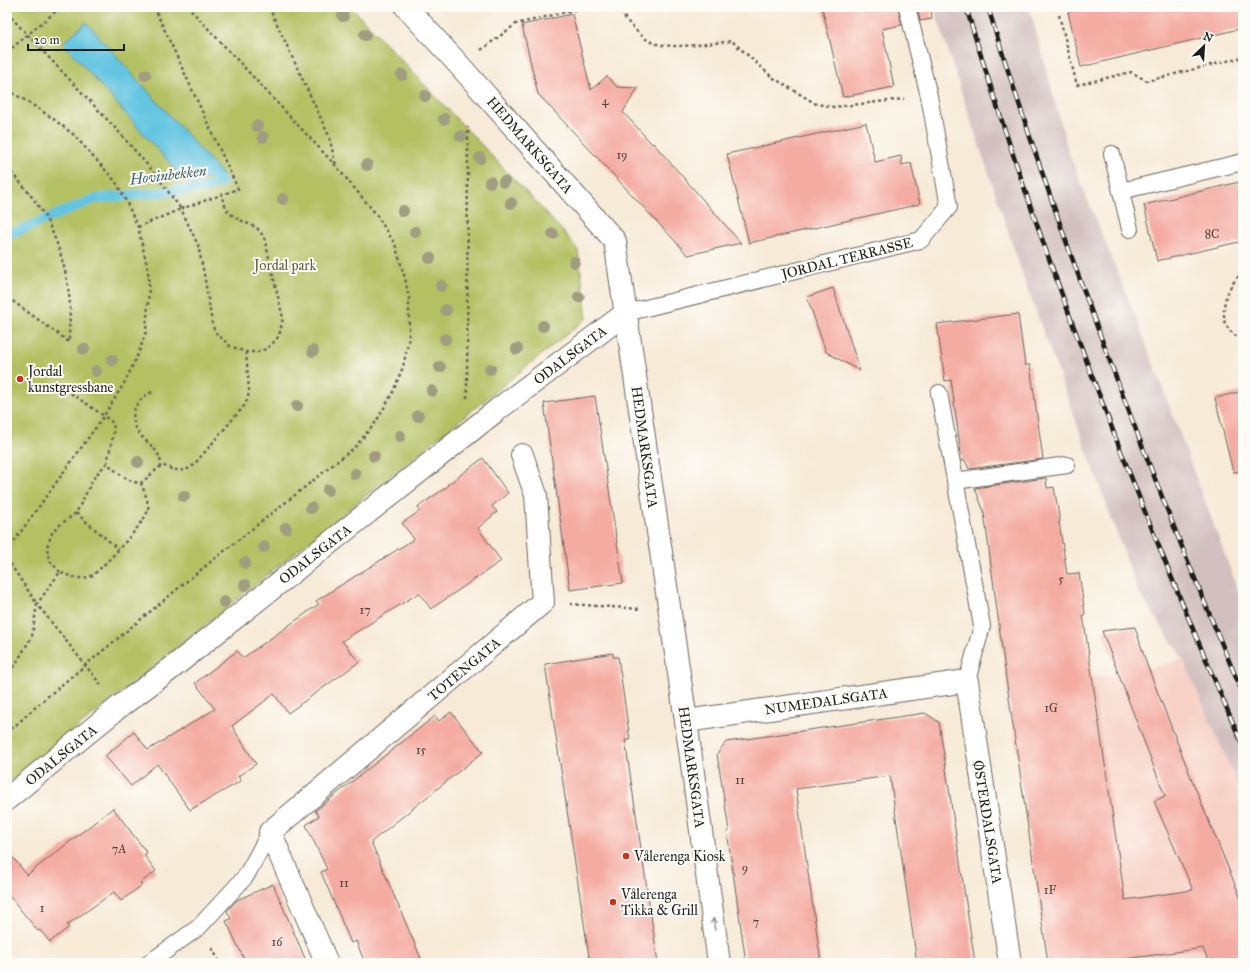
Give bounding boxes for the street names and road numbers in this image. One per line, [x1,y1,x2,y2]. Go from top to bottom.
street label: HEDMARKSGATA [483,93,577,198]
street label: JORDAL TERRASSE [778,234,915,284]
street label: ODALSGATA [530,322,611,388]
street label: HEDMARKSGATA [628,385,662,510]
street label: ODALSGATA [276,521,355,588]
street label: TOTENGATA [425,634,505,705]
street label: NUMEDALSGATA [763,684,889,719]
street label: HEDMARKSGATA [675,705,709,830]
street label: ODALSGATA [22,721,101,789]
street label: ØSTERDALSGATA [969,759,1006,886]

